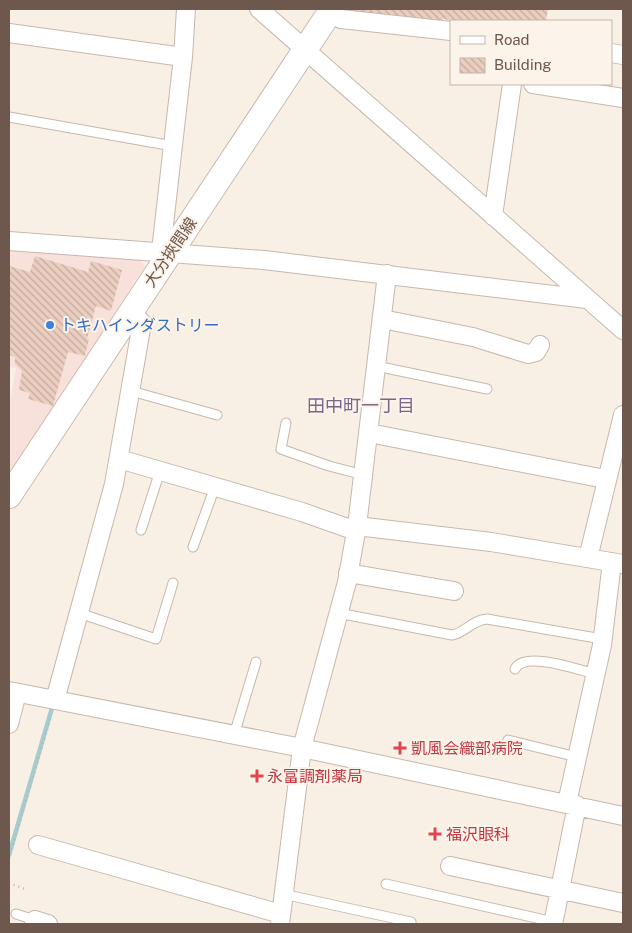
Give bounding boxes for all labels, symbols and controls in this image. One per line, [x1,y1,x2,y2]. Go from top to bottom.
legend [450,20,612,85]
text: Road [494,31,530,48]
text: Building [494,56,552,73]
street label: 大分挾間線 [140,214,201,291]
place label: トキハインダストリー [60,316,220,335]
marker: トキハインダストリー [44,319,56,331]
district label: 田中町一丁目 [307,395,415,416]
place label: 凱風会織部病院 [411,739,523,758]
marker: 凱風会織部病院 [393,741,407,755]
place label: 永富調剤薬局 [267,767,363,786]
marker: 永富調剤薬局 [251,770,263,782]
place label: 福沢眼科 [446,825,510,844]
marker: 福沢眼科 [428,827,442,841]

